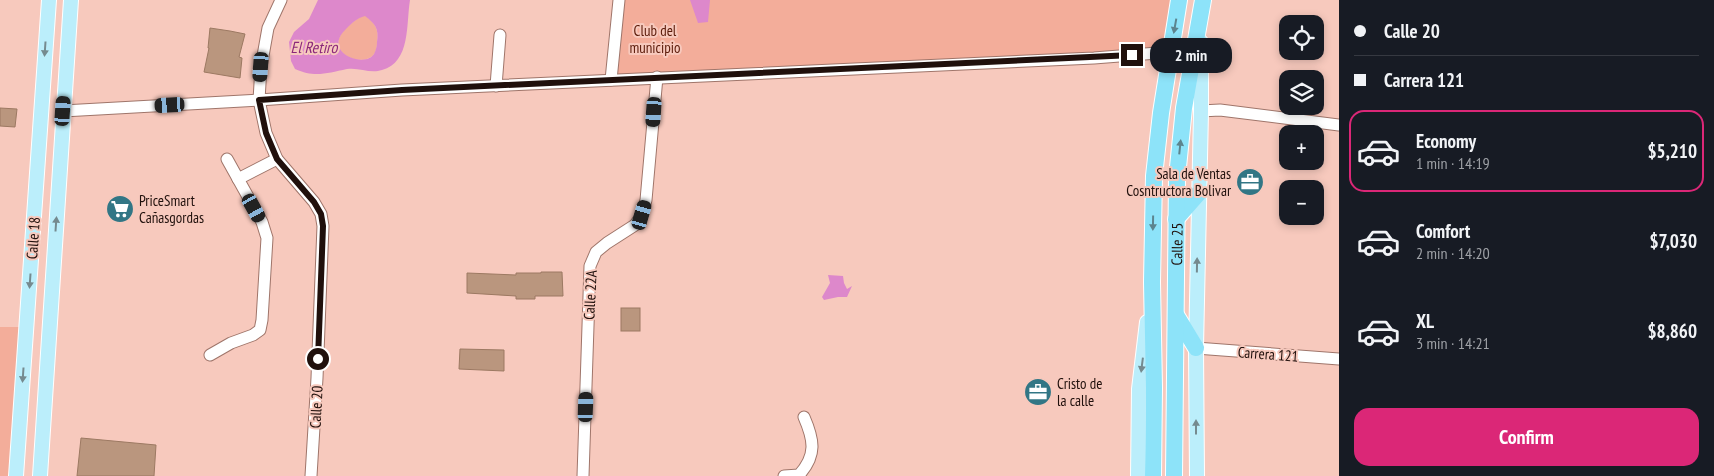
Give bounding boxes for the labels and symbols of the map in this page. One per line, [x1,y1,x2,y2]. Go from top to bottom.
one-way arrow [1170,19,1178,35]
park label: Club del municipio [630,21,680,57]
water label: El Retiro [291,37,338,57]
callout: 2 min [1150,38,1232,72]
one-way arrow [41,41,49,57]
route end [1121,44,1143,66]
car [252,52,269,82]
car [54,96,71,126]
car [154,97,185,113]
car [645,97,662,127]
one-way arrow [1176,139,1184,155]
place label: Sala de Ventas Cosntructora Bolivar [1126,164,1232,200]
office icon: Sala de Ventas Cosntructora Bolivar [1235,167,1265,197]
place label: PriceSmart Cañasgordas [139,191,204,227]
car [240,191,267,225]
supermarket icon: PriceSmart Cañasgordas [105,194,135,224]
car [630,199,653,231]
one-way arrow [1149,215,1157,231]
street label: Calle 18 [22,216,44,260]
one-way arrow [52,216,60,232]
street label: Calle 25 [1167,223,1186,265]
one-way arrow [1194,257,1202,273]
street label: Calle 22A [579,269,601,320]
one-way arrow [25,273,33,289]
street label: Carrera 121 [1237,342,1299,366]
route start [307,348,329,370]
one-way arrow [1138,357,1146,373]
one-way arrow [19,368,27,384]
place label: Cristo de la calle [1057,374,1102,410]
office icon: Cristo de la calle [1023,377,1053,407]
street label: Calle 20 [305,385,327,429]
car [577,392,594,422]
one-way arrow [1192,419,1200,435]

